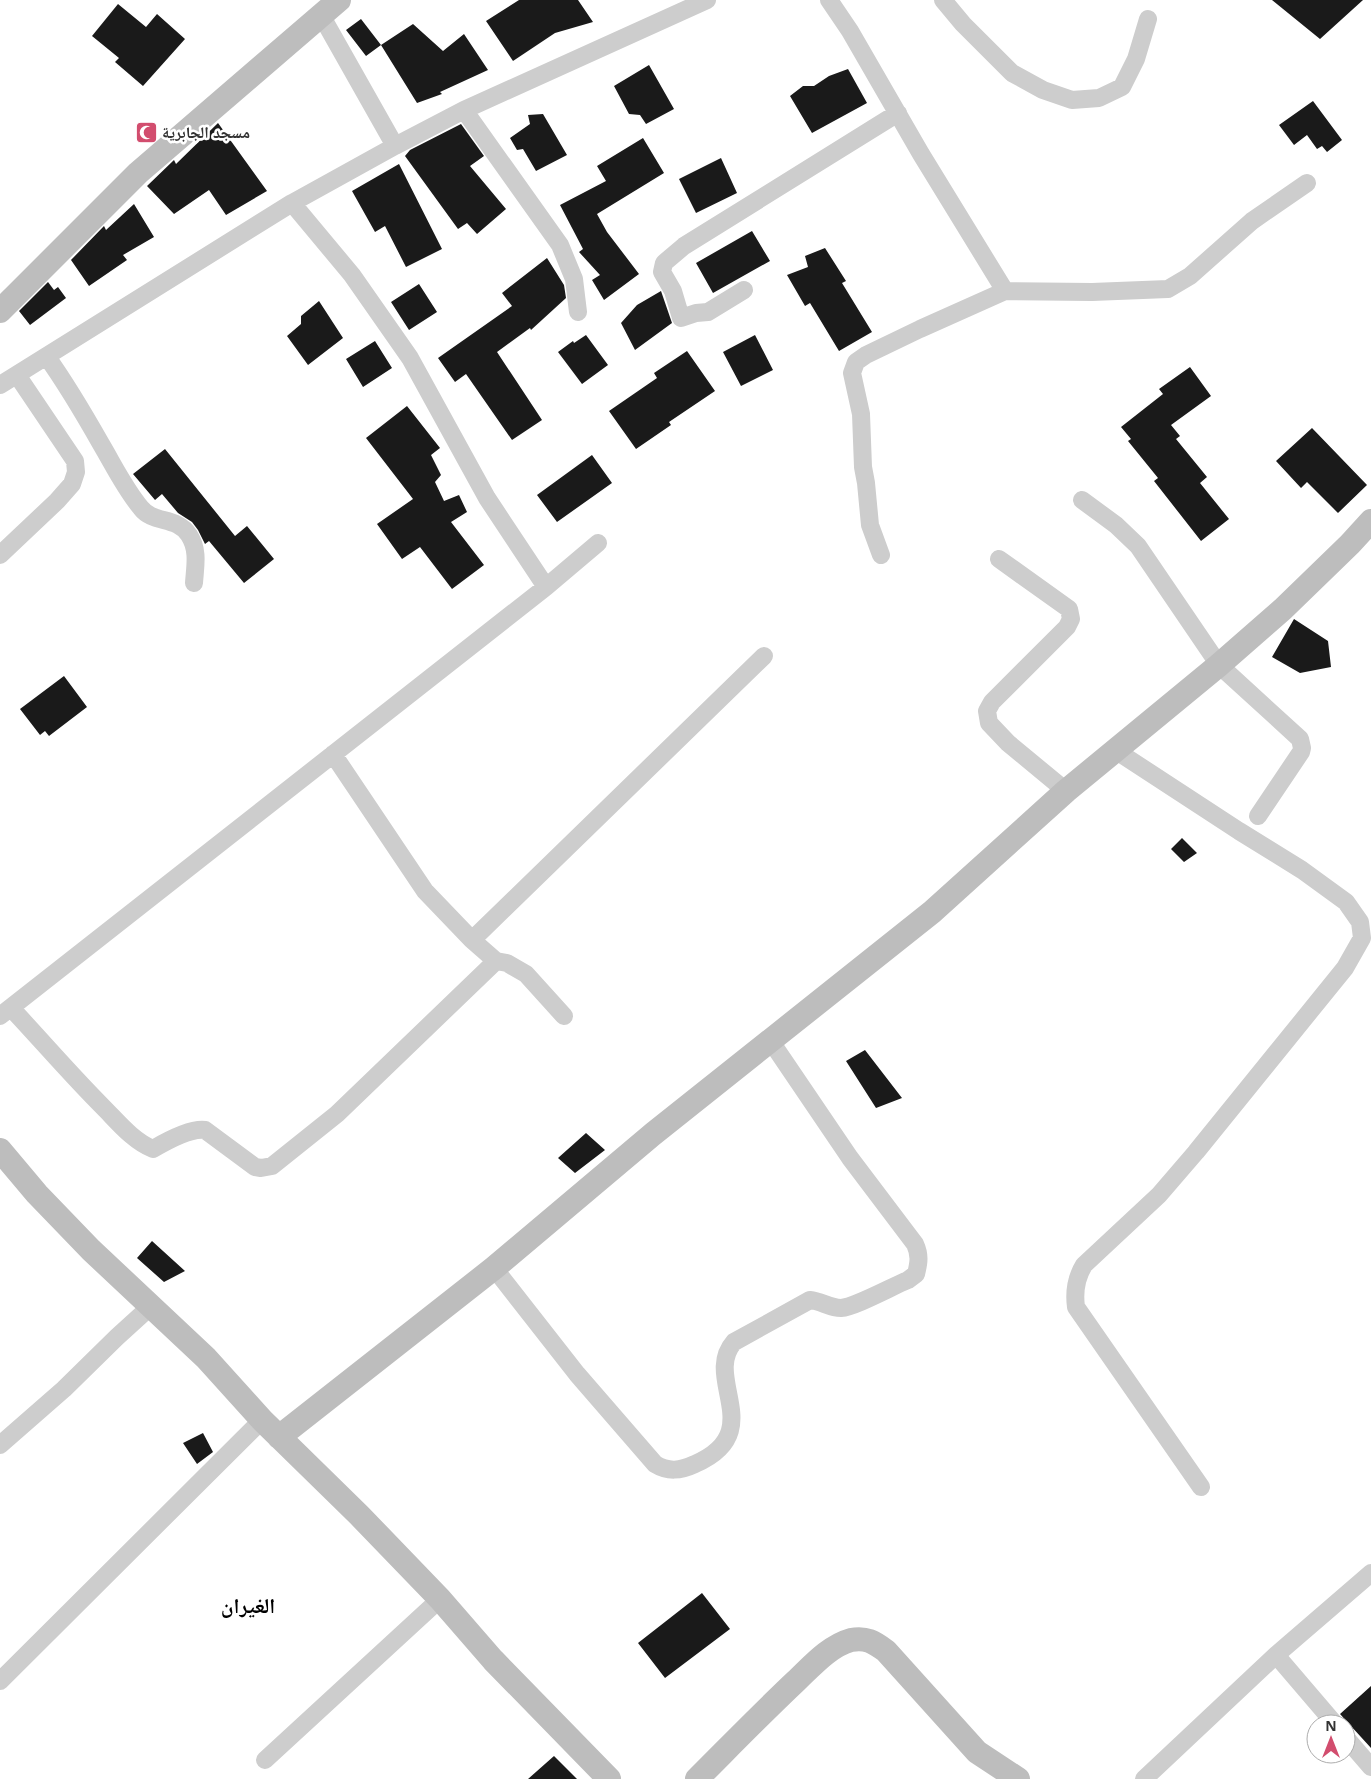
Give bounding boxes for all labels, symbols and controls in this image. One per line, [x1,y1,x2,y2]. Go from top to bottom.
mosque icon: مسجد الجابرية [134,120,158,144]
place label: مسجد الجابرية [162,121,250,143]
district label: الغيران [221,1591,275,1619]
north arrow [1306,1714,1356,1764]
text: N [1325,1716,1337,1735]

